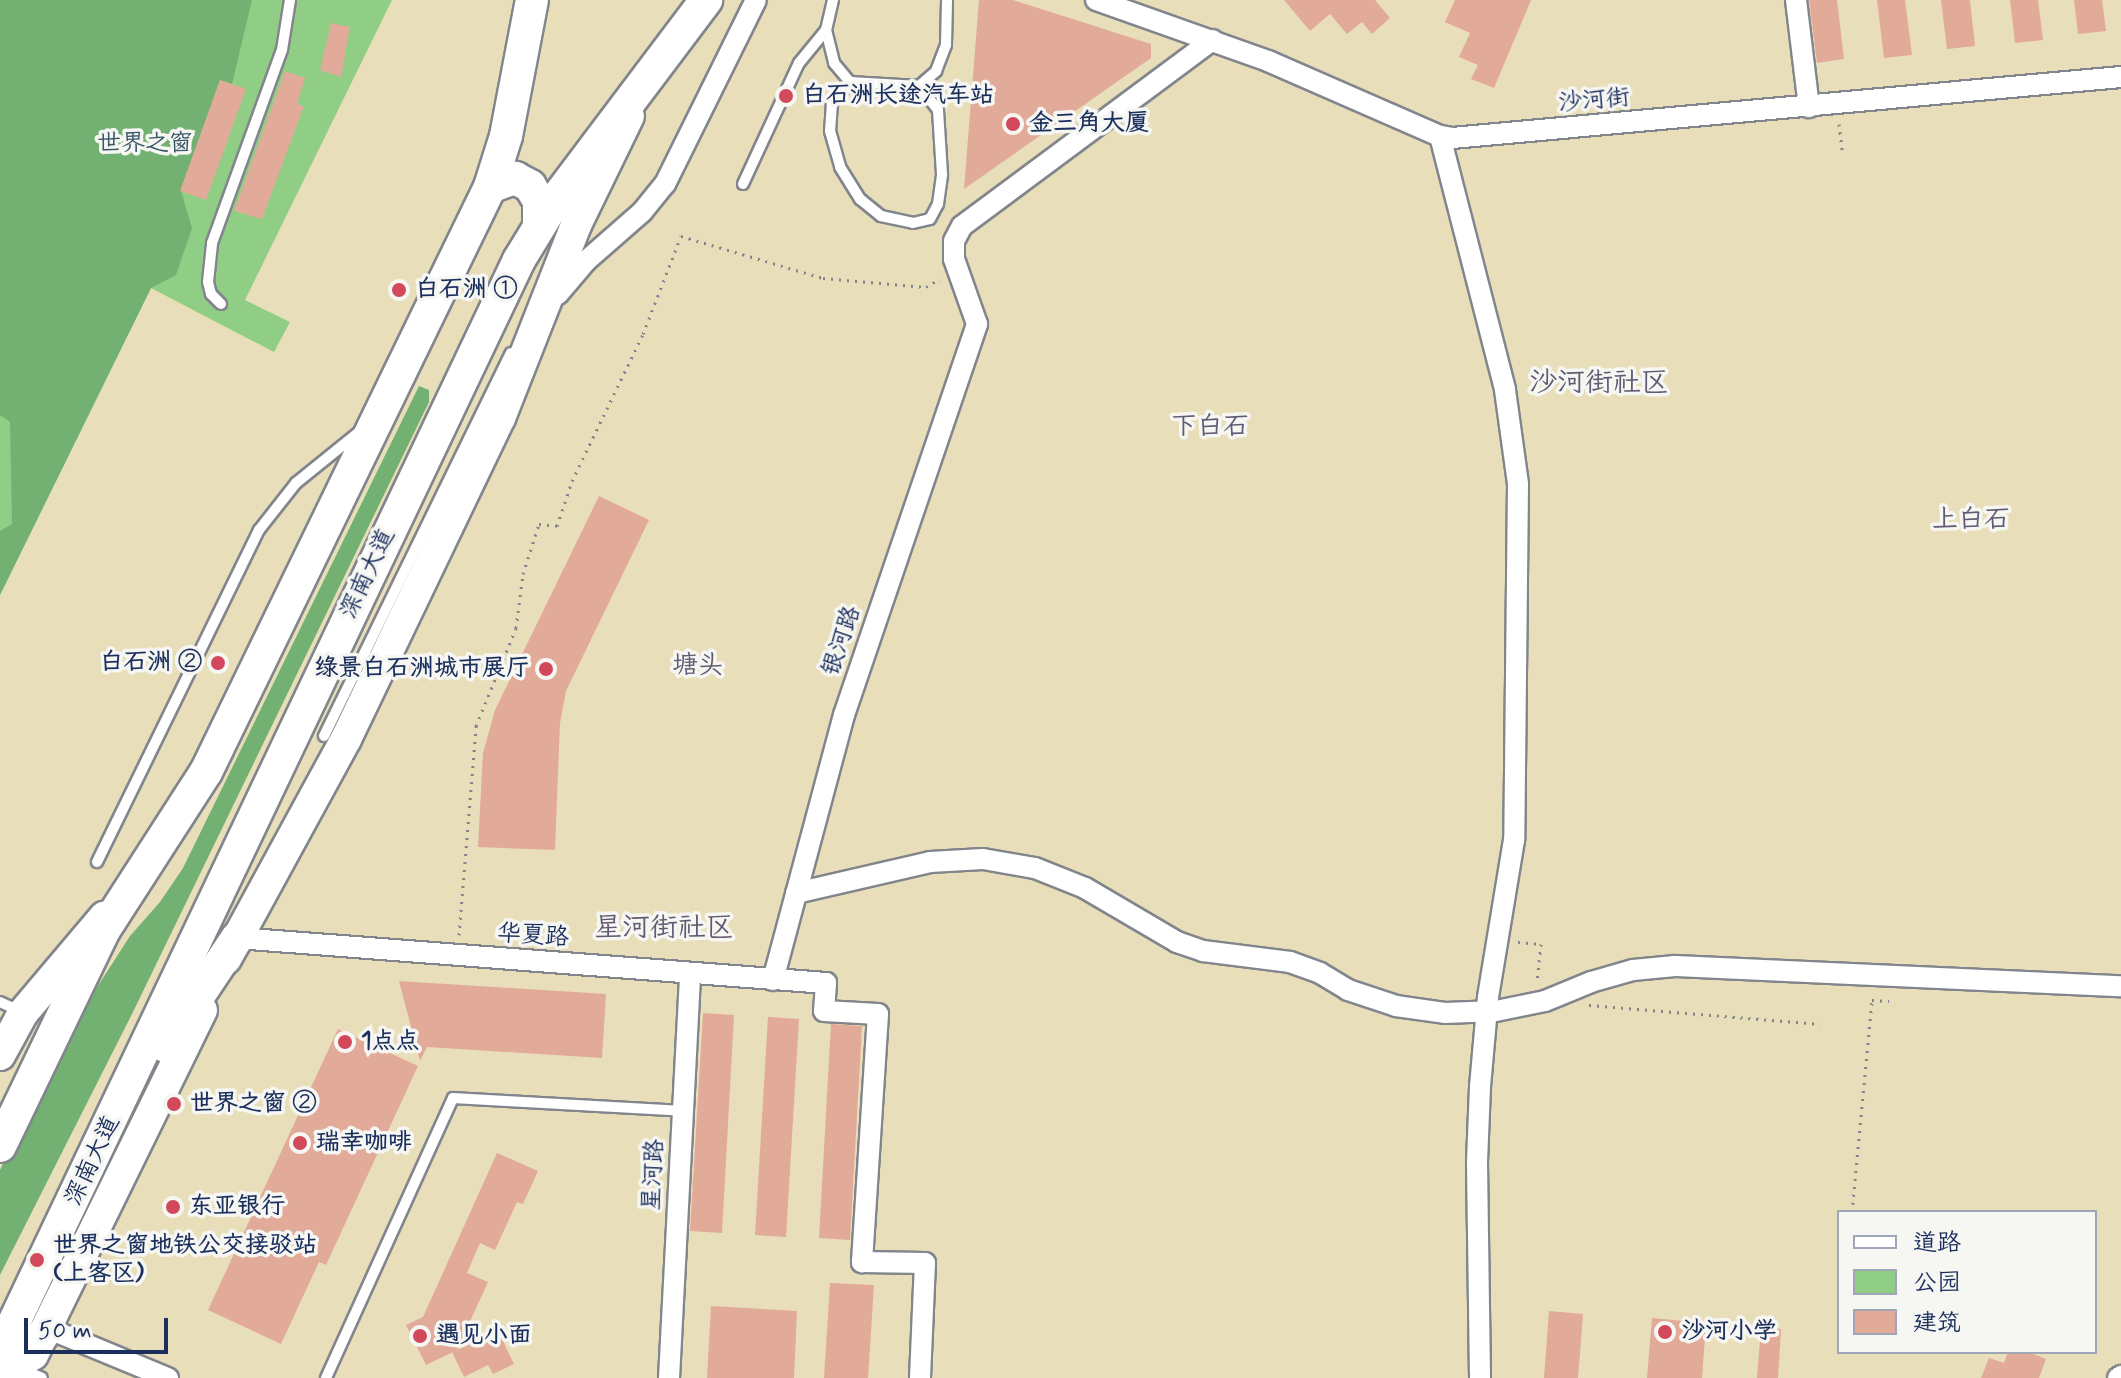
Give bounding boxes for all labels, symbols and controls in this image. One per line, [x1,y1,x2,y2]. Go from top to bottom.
place label: 白石洲长途汽车站 [802,82,994,110]
street label: 沙河街 [1557,84,1631,118]
marker: 白石洲长途汽车站 [777,87,795,105]
place label: 金三角大厦 [1029,110,1149,138]
marker: 金三角大厦 [1004,115,1022,133]
park label: 世界之窗 [97,130,193,158]
place label: 白石洲 ① [415,276,517,304]
marker: 白石洲 ① [390,281,408,299]
district label: 沙河街社区 [1529,367,1669,401]
district label: 下白石 [1171,412,1249,444]
district label: 上白石 [1932,505,2010,537]
street label: 深南大道 [335,524,401,624]
street label: 银河路 [817,602,867,680]
place label: 白石洲 ② [100,649,202,677]
district label: 塘头 [672,651,724,683]
marker: 白石洲 ② [209,654,227,672]
place label: 绿景白石洲城市展厅 [314,655,530,683]
marker: 绿景白石洲城市展厅 [537,660,555,678]
district label: 星河街社区 [594,912,734,946]
street label: 华夏路 [496,919,570,953]
place label: 1点点 [361,1028,420,1056]
marker: 1点点 [336,1033,354,1051]
place label: 世界之窗 ② [190,1090,316,1118]
marker: 世界之窗 ② [165,1095,183,1113]
street label: 深南大道 [60,1111,126,1211]
place label: 瑞幸咖啡 [316,1129,412,1157]
marker: 瑞幸咖啡 [291,1134,309,1152]
street label: 星河路 [638,1138,670,1212]
place label: 东亚银行 [189,1193,285,1221]
marker: 东亚银行 [164,1198,182,1216]
legend [1837,1210,2097,1354]
text: 道路 [1913,1228,1961,1259]
place label: 世界之窗地铁公交接驳站 (上客区) [53,1232,317,1288]
marker: 世界之窗地铁公交接驳站 (上客区) [28,1251,46,1269]
text: 公园 [1913,1268,1961,1299]
scale bar [28,1302,172,1352]
text: 建筑 [1913,1308,1961,1339]
text: 50 m [38,1316,92,1347]
place label: 沙河小学 [1681,1318,1777,1346]
place label: 遇见小面 [436,1322,532,1350]
marker: 沙河小学 [1656,1323,1674,1341]
marker: 遇见小面 [411,1327,429,1345]

